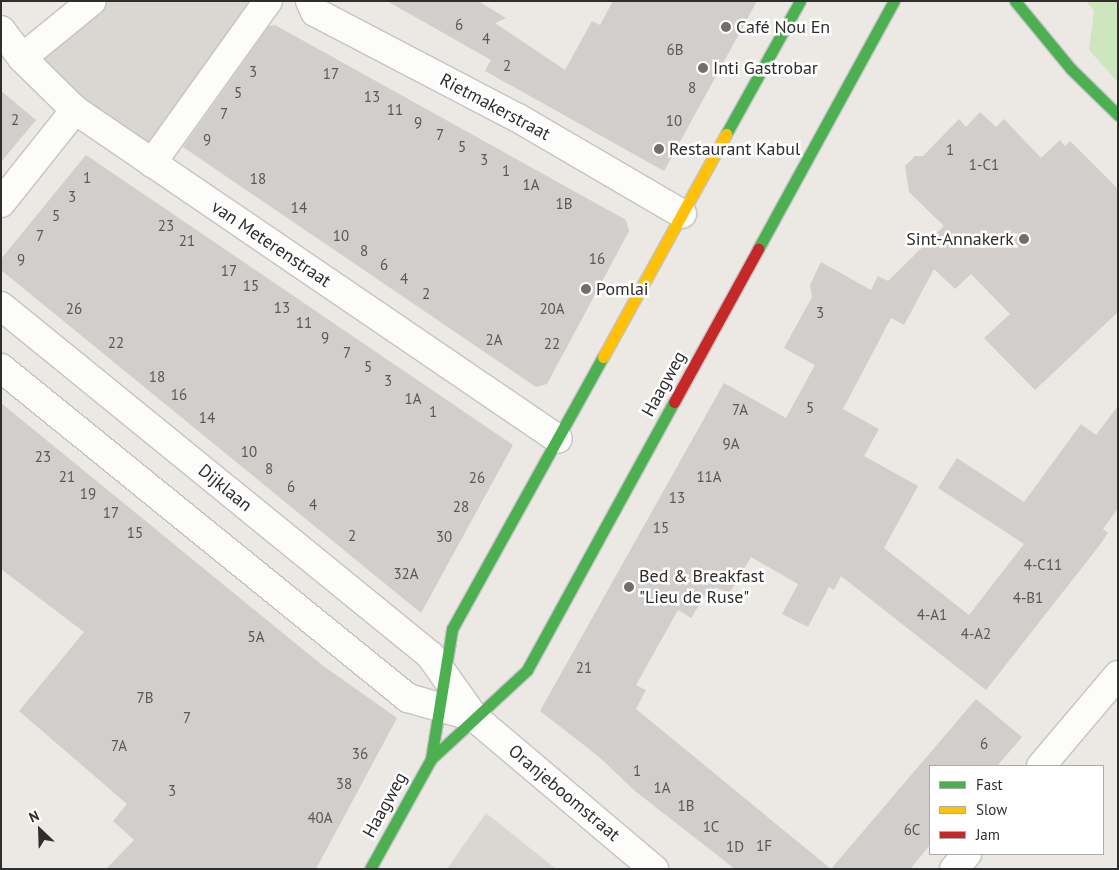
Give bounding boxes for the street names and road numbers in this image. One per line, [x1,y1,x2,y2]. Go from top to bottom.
street label: Rietmakerstraat [436,69,554,145]
street label: van Meterenstraat [207,196,335,292]
street label: Haagweg [637,348,691,420]
street label: Dijklaan [194,460,256,516]
street label: Oranjeboomstraat [504,740,624,846]
street label: Haagweg [358,769,412,841]

